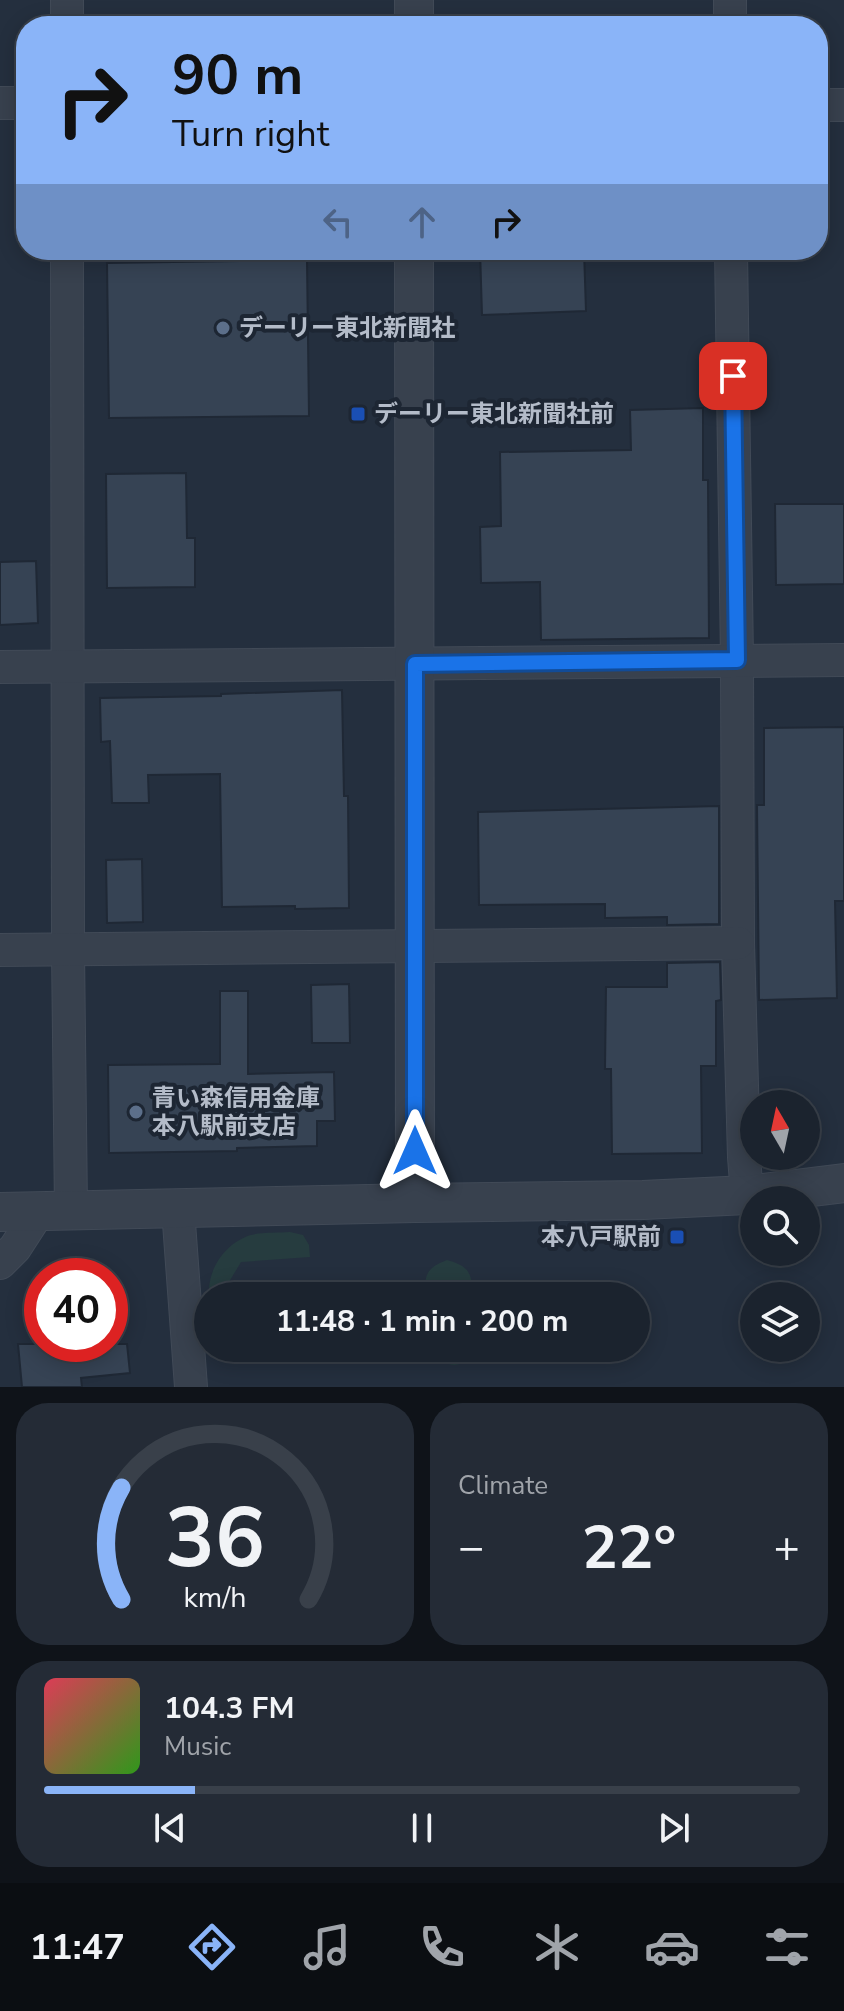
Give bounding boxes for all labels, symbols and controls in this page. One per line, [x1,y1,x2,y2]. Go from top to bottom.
text: 90 m [172,37,303,114]
icon: right [40,48,144,152]
text: Turn right [172,110,329,159]
icon: left [316,200,360,244]
icon: ahead [400,200,444,244]
icon: right [484,200,528,244]
place label: デーリー東北新聞社 [239,312,455,344]
marker: デーリー東北新聞社 [214,319,232,337]
pin [699,342,767,410]
icon: arrive [711,354,755,398]
place label: デーリー東北新聞社前 [374,398,614,430]
marker: デーリー東北新聞社前 [349,405,367,423]
place label: 青い森信用金庫 本八駅前支店 [152,1082,320,1142]
north arrow [740,1090,820,1170]
map controls [740,1090,820,1362]
marker: 青い森信用金庫 本八駅前支店 [127,1103,145,1121]
position arrow [373,1109,457,1193]
button: search [740,1186,820,1266]
place label: 本八戸駅前 [541,1221,661,1253]
marker: 本八戸駅前 [668,1228,686,1246]
speed limit sign: 40 [24,1258,128,1362]
button: layers [740,1282,820,1362]
text: 11:48 · 1 min · 200 m [276,1301,568,1342]
text: Climate [458,1468,548,1503]
text: 36 [165,1482,265,1595]
text: 22° [582,1507,676,1589]
text: − [458,1518,484,1578]
text: + [774,1518,800,1578]
text: km/h [184,1578,246,1617]
text: 104.3 FM [164,1688,294,1729]
text: Music [164,1729,231,1764]
icon: previous [148,1806,192,1850]
icon: pause [400,1806,444,1850]
icon: next [652,1806,696,1850]
icon: directions [184,1919,240,1975]
icon: music [299,1919,355,1975]
icon: phone [414,1919,470,1975]
icon: climate [529,1919,585,1975]
icon: car [644,1919,700,1975]
icon: filters [759,1919,815,1975]
text: 11:47 [29,1923,125,1972]

